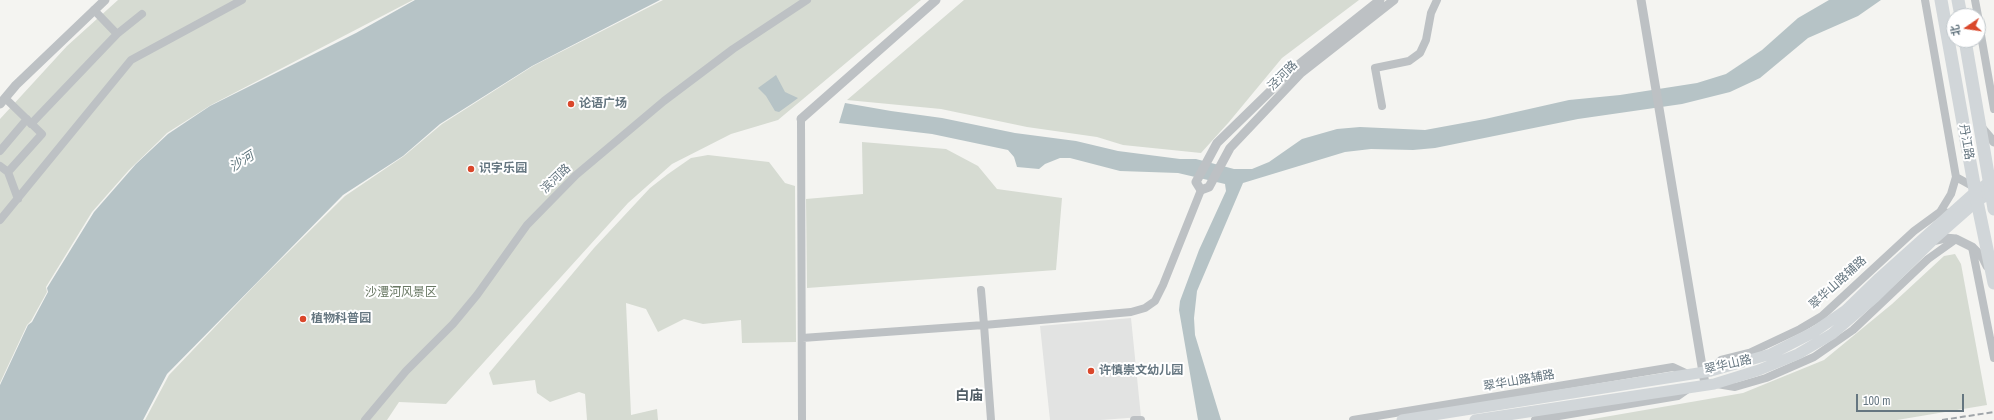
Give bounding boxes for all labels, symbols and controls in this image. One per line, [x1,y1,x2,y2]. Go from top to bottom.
north arrow [1946,8,1986,48]
text: 北 [1947,24,1963,37]
street label: 泾河路 [1265,58,1301,94]
place label: 论语广场 [579,97,627,111]
marker: 论语广场 [566,99,576,109]
street label: 丹江路 [1956,123,1976,161]
water label: 沙河 [227,148,257,176]
street label: 滨河路 [538,161,574,197]
place label: 识字乐园 [479,162,527,176]
marker: 识字乐园 [466,164,476,174]
street label: 翠华山路辅路 [1806,254,1870,312]
park label: 沙澧河风景区 [365,286,437,300]
place label: 植物科普园 [311,312,371,326]
marker: 植物科普园 [298,314,308,324]
street label: 翠华山路 [1703,353,1753,377]
place label: 许慎崇文幼儿园 [1099,364,1183,378]
marker: 许慎崇文幼儿园 [1086,366,1096,376]
street label: 翠华山路辅路 [1482,368,1556,394]
scale bar [1858,386,1966,412]
district label: 白庙 [955,388,983,404]
text: 100 m [1863,393,1890,409]

